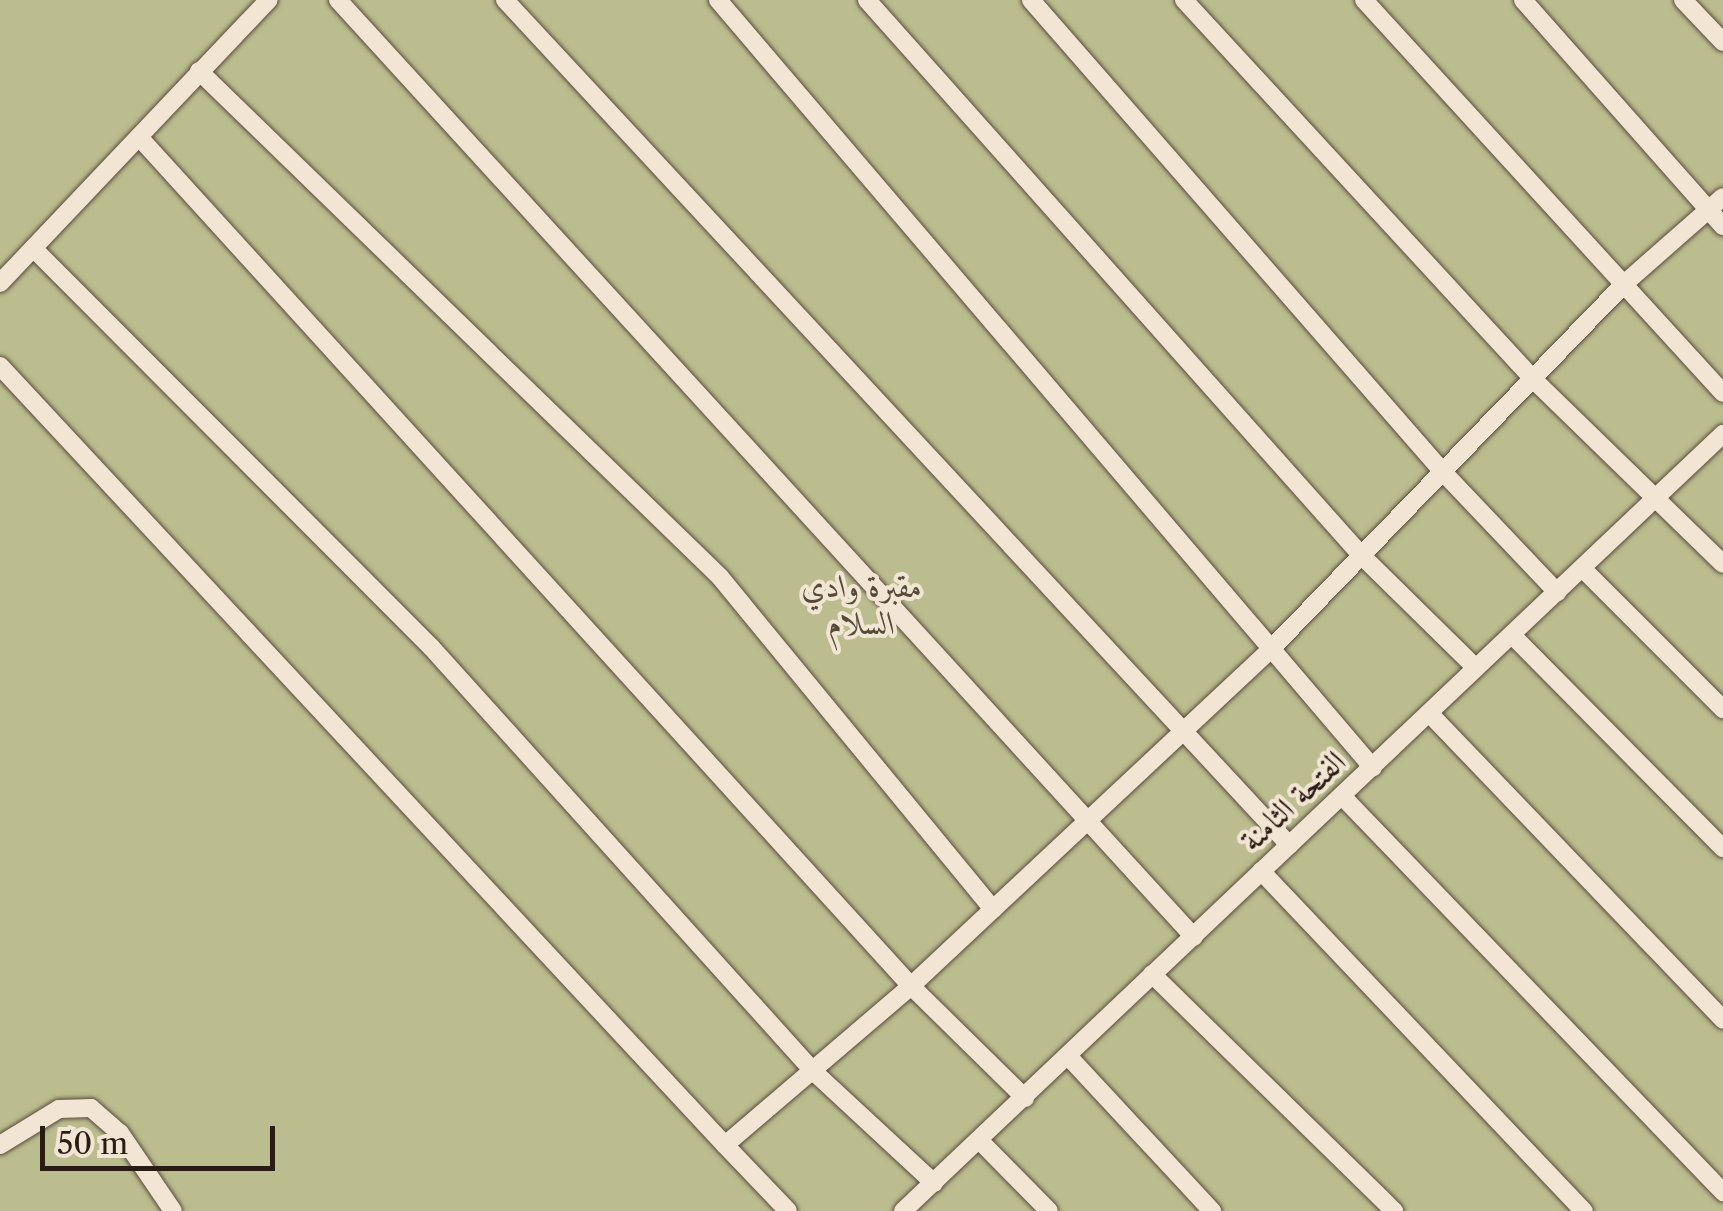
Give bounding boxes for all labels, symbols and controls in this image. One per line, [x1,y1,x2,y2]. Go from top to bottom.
park label: مقبرة وادي السلام [801,568,923,643]
street label: الفتحة الثامنة [1232,743,1354,859]
scale bar [45,1106,280,1168]
text: 50 m [57,1125,128,1162]

